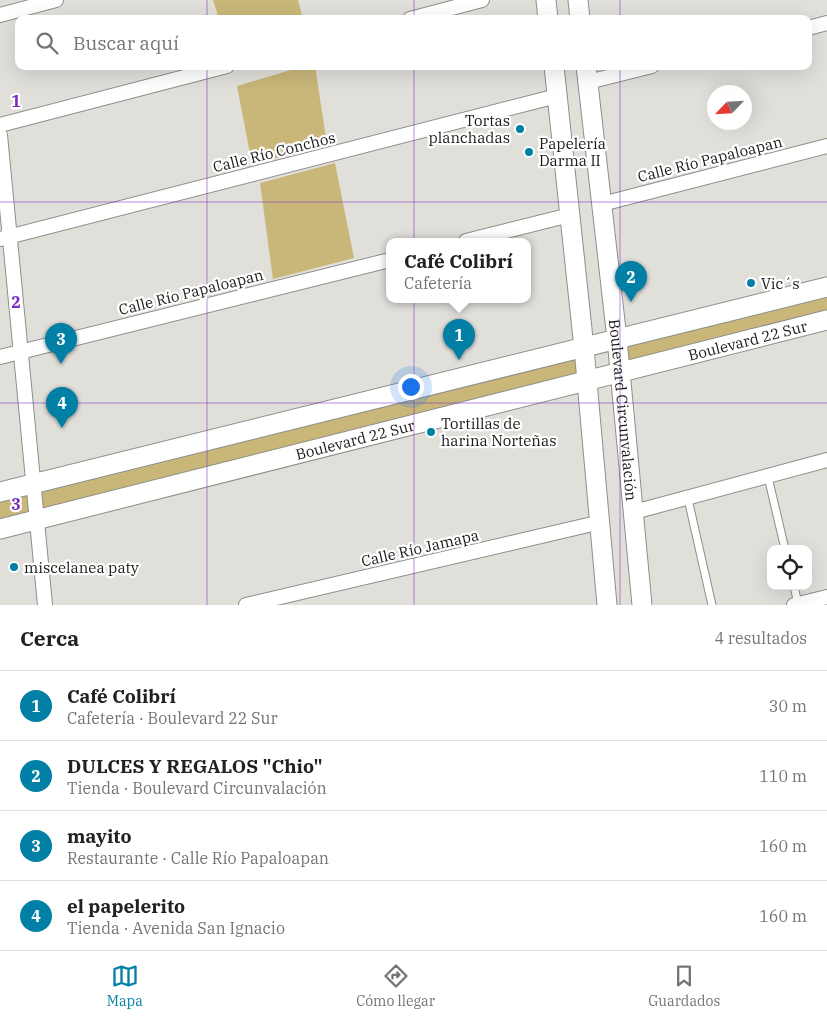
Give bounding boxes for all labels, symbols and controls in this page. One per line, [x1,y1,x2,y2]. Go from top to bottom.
search box [15,15,812,70]
icon: search [33,29,61,57]
text: Buscar aquí [73,31,179,55]
north arrow [707,85,752,130]
text: 1 [11,91,21,111]
place label: Tortas planchadas [429,111,510,147]
marker: Tortas planchadas [514,123,526,135]
street label: Calle Río Conchos [211,128,337,176]
street label: Calle Río Papaloapan [636,132,785,186]
place label: Papelería Darma II [539,134,606,170]
marker: Papelería Darma II [523,146,535,158]
popup [386,238,531,303]
text: Café Colibrí [404,249,513,273]
pin: 2 [615,261,647,302]
street label: Calle Río Papaloapan [117,265,266,319]
text: Cafetería [404,273,472,293]
place label: Vic´s [761,274,799,293]
marker: Vic´s [745,277,757,289]
text: 2 [11,292,21,312]
street label: Boulevard 22 Sur [686,316,809,364]
street label: Boulevard Circunvalación [605,318,642,502]
pin: 1 [443,319,475,360]
pin: 3 [45,323,77,364]
your location [398,374,424,400]
pin: 4 [46,387,78,428]
place label: Tortillas de harina Norteñas [441,414,556,450]
street label: Boulevard 22 Sur [293,415,417,463]
marker: Tortillas de harina Norteñas [425,426,437,438]
text: 3 [11,494,21,514]
street label: Calle Río Jamapa [359,525,481,571]
map controls [767,545,812,590]
button: locate [767,545,812,590]
place label: miscelanea paty [24,558,139,577]
marker: miscelanea paty [8,561,20,573]
text: Cerca [20,624,79,652]
text: 4 resultados [715,628,807,648]
text: Café Colibrí [67,684,176,708]
text: 1 [31,696,41,716]
text: 30 m [769,696,807,716]
text: Cafetería · Boulevard 22 Sur [67,708,277,728]
text: DULCES Y REGALOS "Chio" [67,754,323,778]
text: 2 [31,766,41,786]
text: 110 m [759,766,807,786]
text: Tienda · Boulevard Circunvalación [67,778,327,798]
text: mayito [67,824,131,848]
text: 3 [31,836,41,856]
text: 160 m [759,836,807,856]
text: Restaurante · Calle Río Papaloapan [67,848,329,868]
text: el papelerito [67,894,185,918]
text: 4 [31,906,41,926]
text: 160 m [759,906,807,926]
text: Tienda · Avenida San Ignacio [67,918,285,938]
tab: Mapa [107,962,143,1010]
tab: Cómo llegar [356,962,435,1010]
tab: Guardados [648,962,720,1010]

